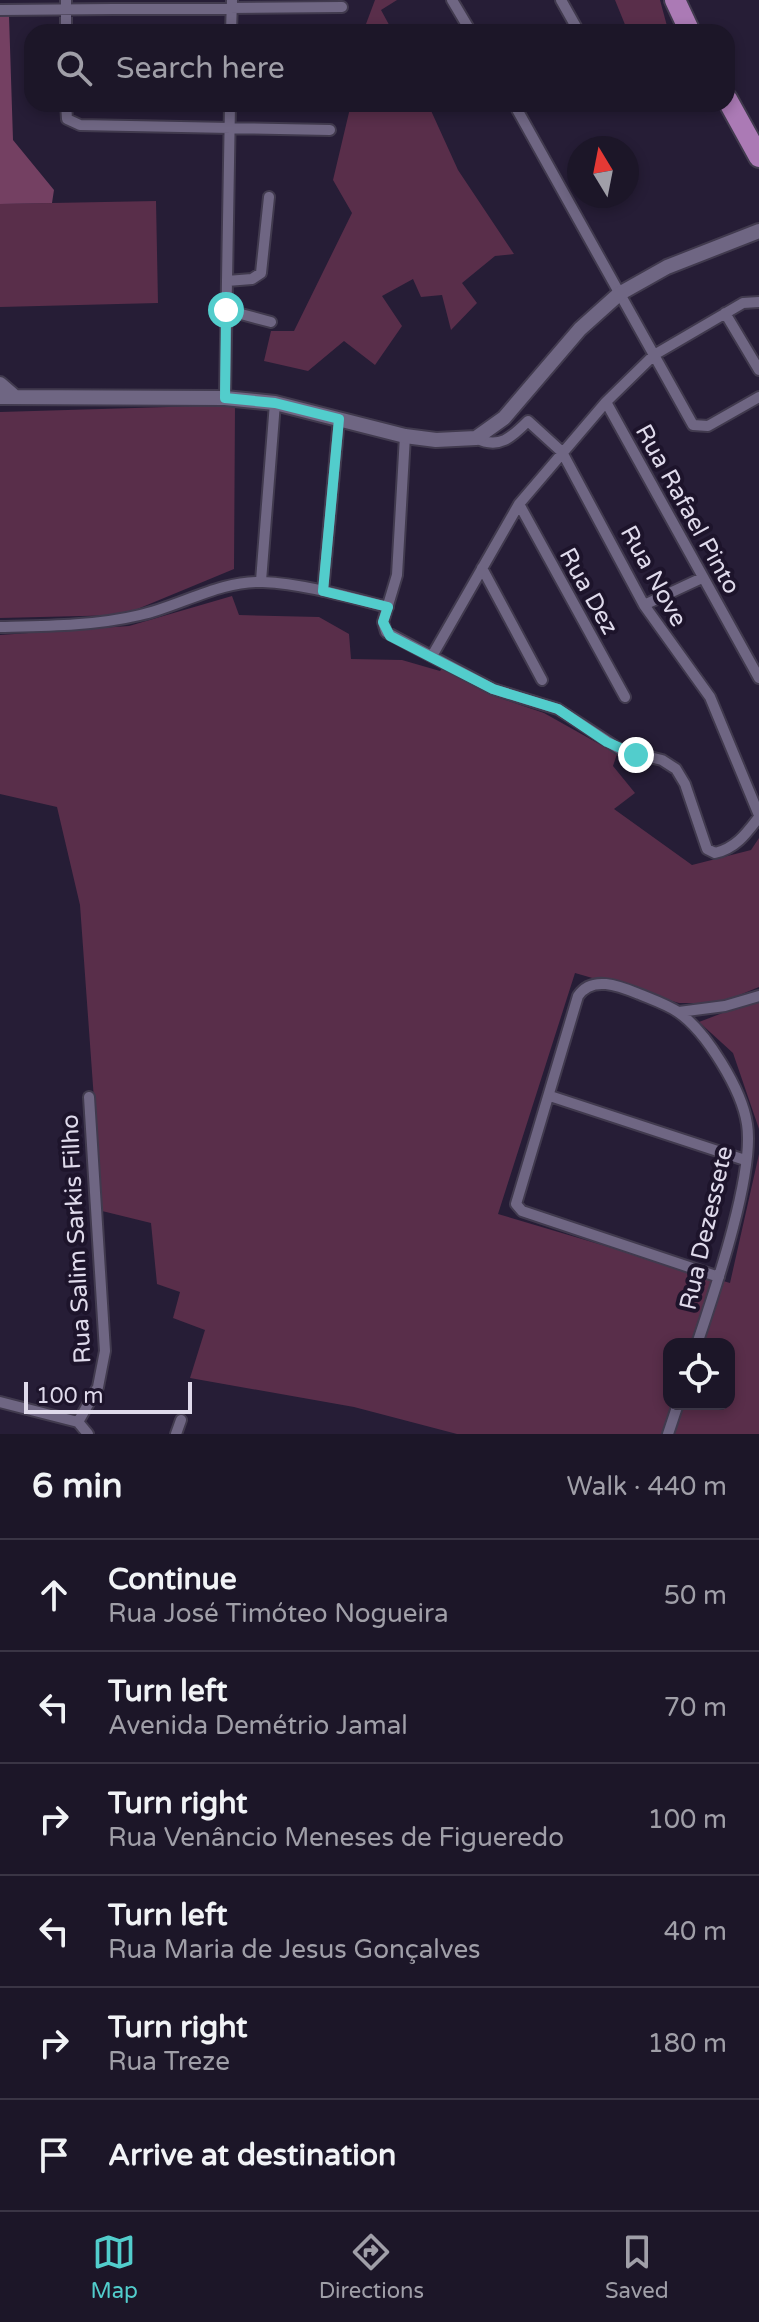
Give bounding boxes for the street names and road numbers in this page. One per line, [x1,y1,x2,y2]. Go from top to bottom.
street label: Rua Rafael Pinto [629,419,746,599]
street label: Rua Nove [614,521,693,632]
street label: Rua Dez [553,543,624,640]
street label: Rua Salim Sarkis Filho [55,1114,98,1364]
street label: Rua Dezessete [674,1143,739,1313]

